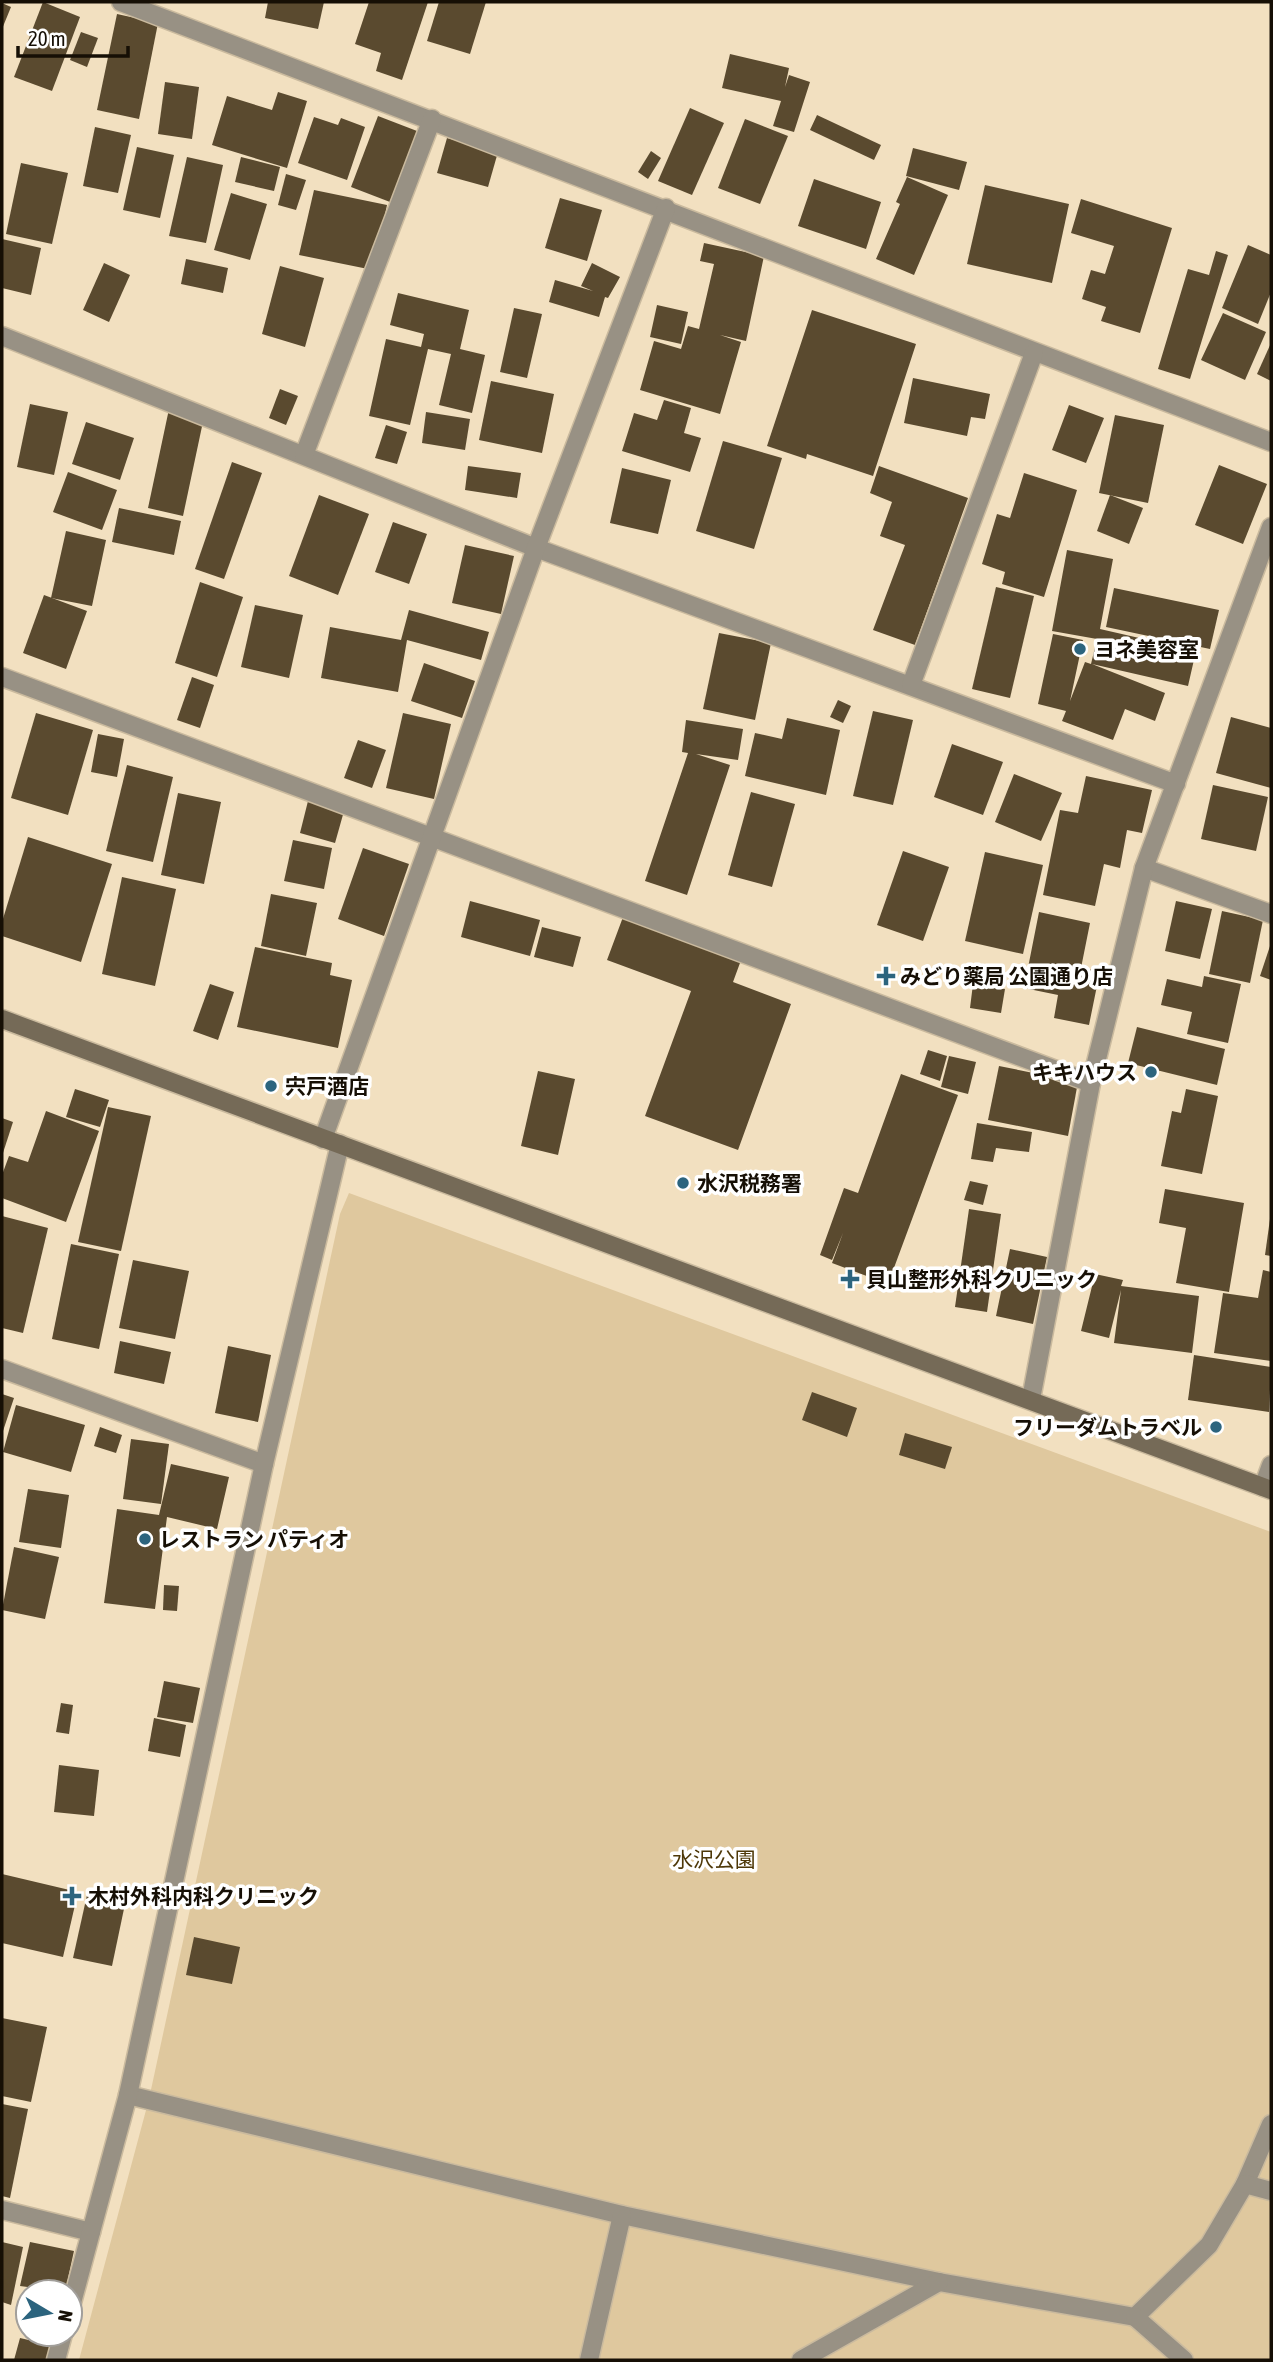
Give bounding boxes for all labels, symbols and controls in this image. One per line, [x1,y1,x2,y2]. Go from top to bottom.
scale bar [18,14,128,58]
text: 20 m [28,26,66,50]
place label: ヨネ美容室 [1094,637,1199,661]
marker: ヨネ美容室 [1072,641,1088,657]
place label: みどり薬局 公園通り店 [900,964,1113,988]
marker: みどり薬局 公園通り店 [878,968,894,984]
place label: キキハウス [1032,1060,1137,1084]
marker: キキハウス [1143,1064,1159,1080]
place label: 宍戸酒店 [285,1074,369,1098]
marker: 宍戸酒店 [263,1078,279,1094]
place label: 水沢税務署 [697,1171,802,1195]
marker: 水沢税務署 [675,1175,691,1191]
place label: 貝山整形外科クリニック [866,1267,1097,1291]
marker: 貝山整形外科クリニック [840,1269,860,1289]
place label: フリーダムトラベル [1013,1415,1202,1439]
marker: フリーダムトラベル [1208,1419,1224,1435]
place label: レストラン パティオ [159,1527,350,1551]
marker: レストラン パティオ [137,1531,153,1547]
park label: 水沢公園 [672,1847,756,1871]
place label: 木村外科内科クリニック [88,1884,319,1908]
marker: 木村外科内科クリニック [62,1886,82,1906]
north arrow [14,2278,84,2348]
text: N [54,2309,78,2323]

